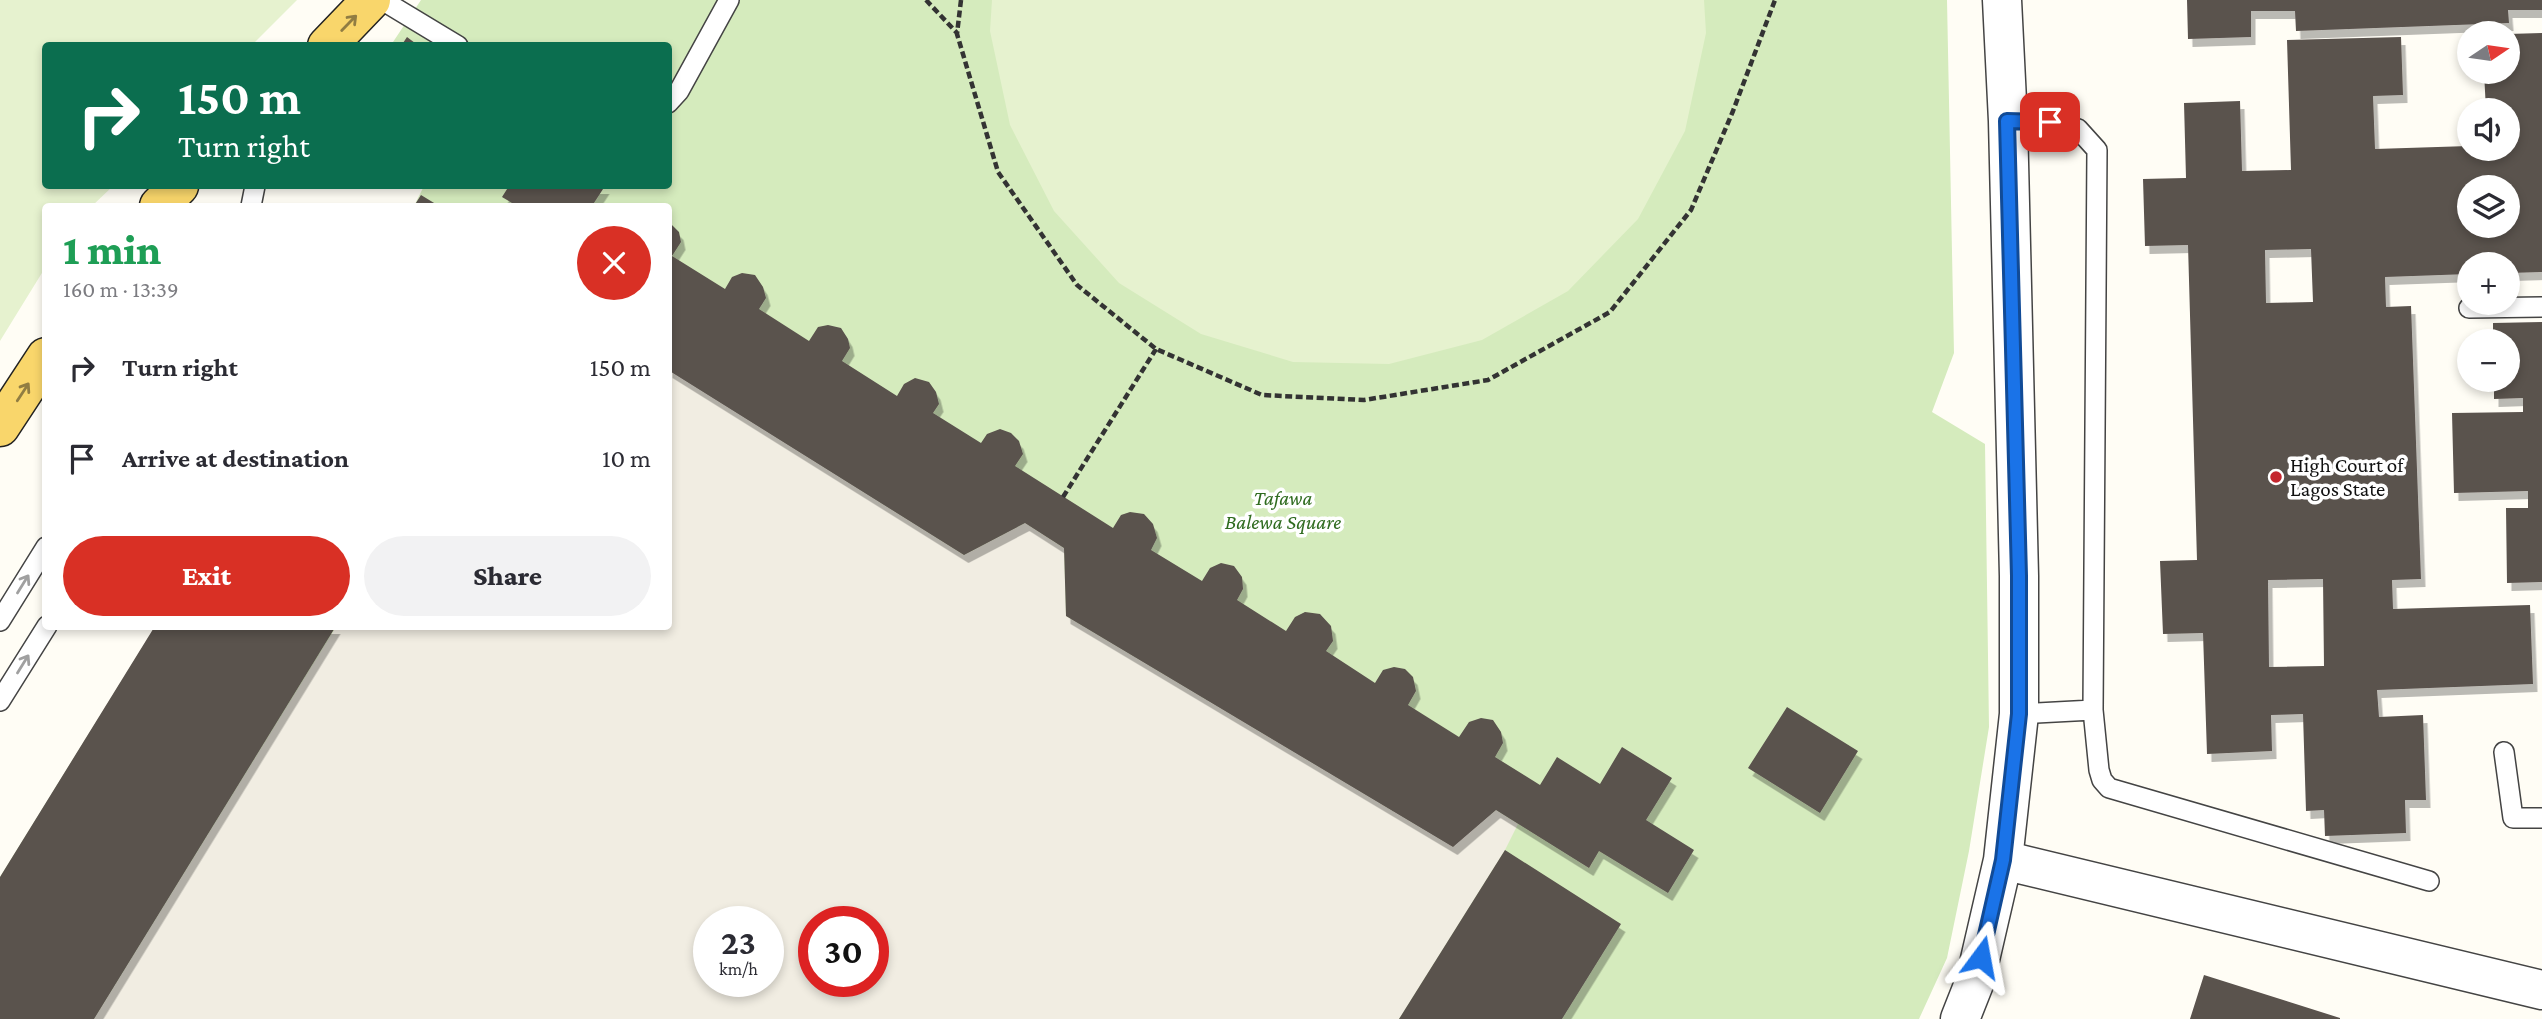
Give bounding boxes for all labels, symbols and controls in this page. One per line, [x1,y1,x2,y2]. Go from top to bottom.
one-way arrow [341,15,358,32]
north arrow [2457,21,2520,84]
map controls [2457,21,2520,392]
icon: right [63,70,154,161]
text: 150 m [178,70,301,125]
pin [2020,92,2080,152]
button: sound [2457,98,2520,161]
icon: arrive [2031,103,2069,141]
text: Turn right [178,128,310,164]
button: layers [2457,175,2520,238]
text: 1 min [63,226,161,273]
button: close [577,226,651,300]
button: + [2457,252,2520,315]
text: 160 m · 13:39 [63,276,179,302]
button: − [2457,329,2520,392]
icon: right [63,349,101,387]
text: Turn right [122,353,238,382]
text: 150 m [590,353,651,382]
one-way arrow [15,383,30,402]
icon: arrive [63,440,101,478]
text: Arrive at destination [122,444,349,473]
text: 10 m [602,444,651,473]
place label: High Court of Lagos State [2290,453,2405,501]
marker: High Court of Lagos State [2268,469,2284,485]
park label: Tafawa Balewa Square [1225,486,1341,534]
button: Exit [63,536,350,616]
button: Share [364,536,651,616]
one-way arrow [16,575,30,595]
one-way arrow [17,654,31,674]
speed limit sign: 30 [798,906,889,997]
position arrow [1944,920,2018,994]
text: 23 [721,923,756,962]
text: km/h [719,959,758,979]

